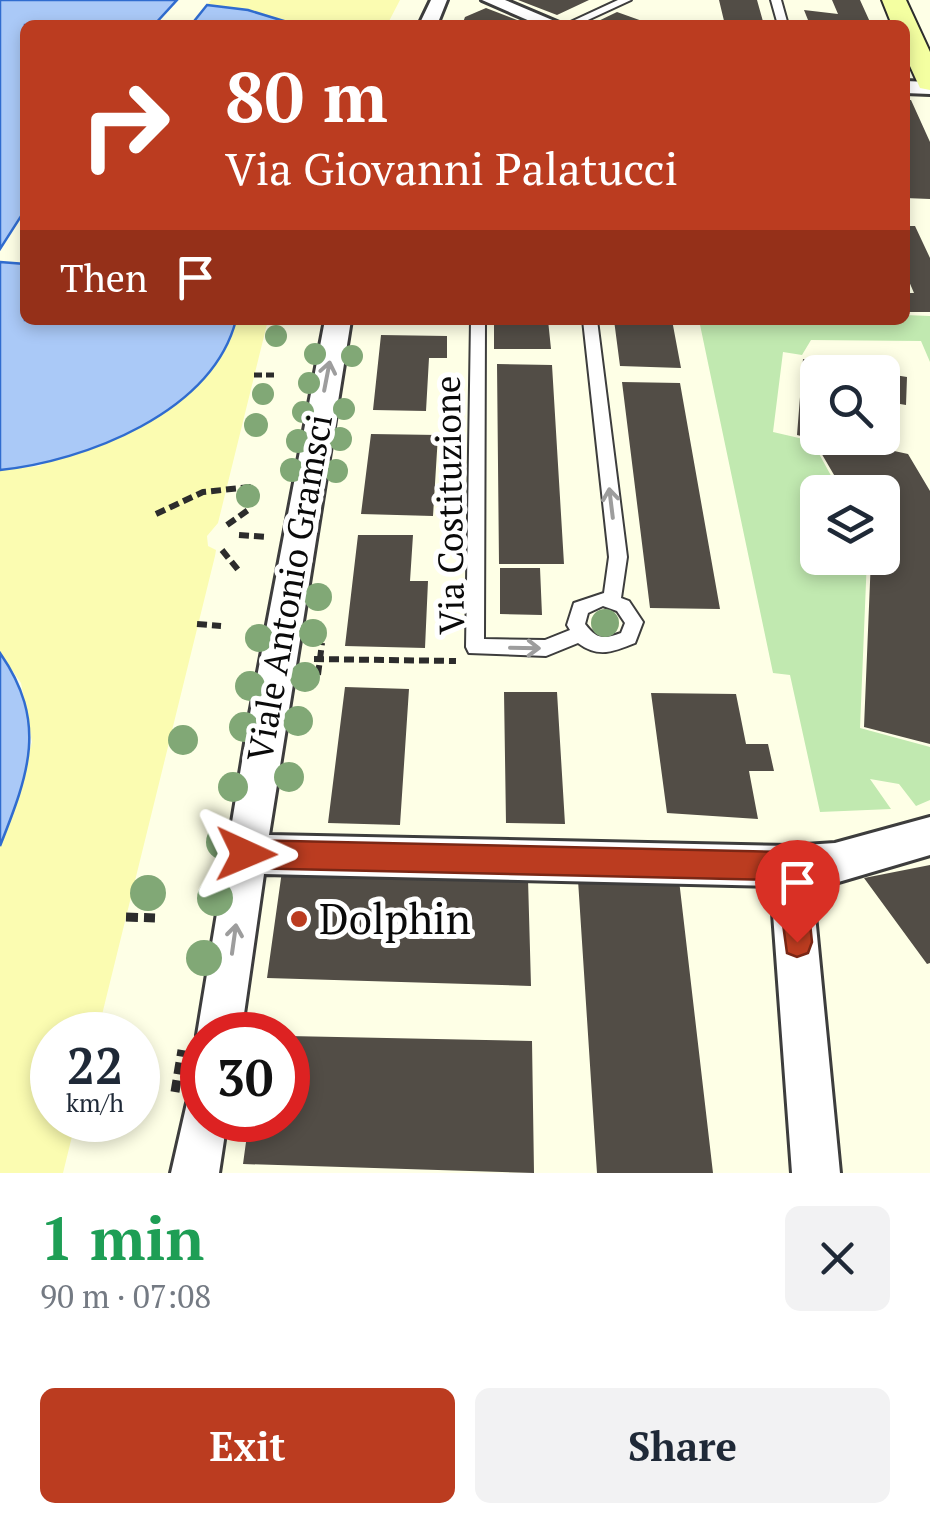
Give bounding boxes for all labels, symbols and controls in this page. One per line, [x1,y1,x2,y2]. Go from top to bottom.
text: 80 m [225,49,388,142]
icon: right [60,60,190,190]
text: Via Giovanni Palatucci [225,138,678,198]
icon: arrive [168,250,223,305]
text: Then [60,253,148,303]
map controls [800,355,900,575]
button: search [800,355,900,455]
one-way arrow [318,361,337,393]
street label: Via Costituzione [424,375,474,635]
street label: Viale Antonio Gramsci [236,411,342,765]
button: layers [800,475,900,575]
one-way arrow [602,488,620,520]
one-way arrow [508,638,541,658]
position arrow [194,802,298,906]
pin [755,840,840,943]
icon: arrive [770,855,825,910]
place label: Dolphin [319,890,471,946]
marker: Dolphin [288,908,310,930]
one-way arrow [225,923,243,955]
speed limit sign: 30 [180,1012,310,1142]
text: 22 [67,1032,123,1098]
text: km/h [66,1086,124,1119]
text: 1 min [40,1198,204,1277]
button: close [785,1206,890,1311]
text: 90 m · 07:08 [40,1275,211,1317]
button: Exit [40,1388,455,1503]
button: Share [475,1388,890,1503]

